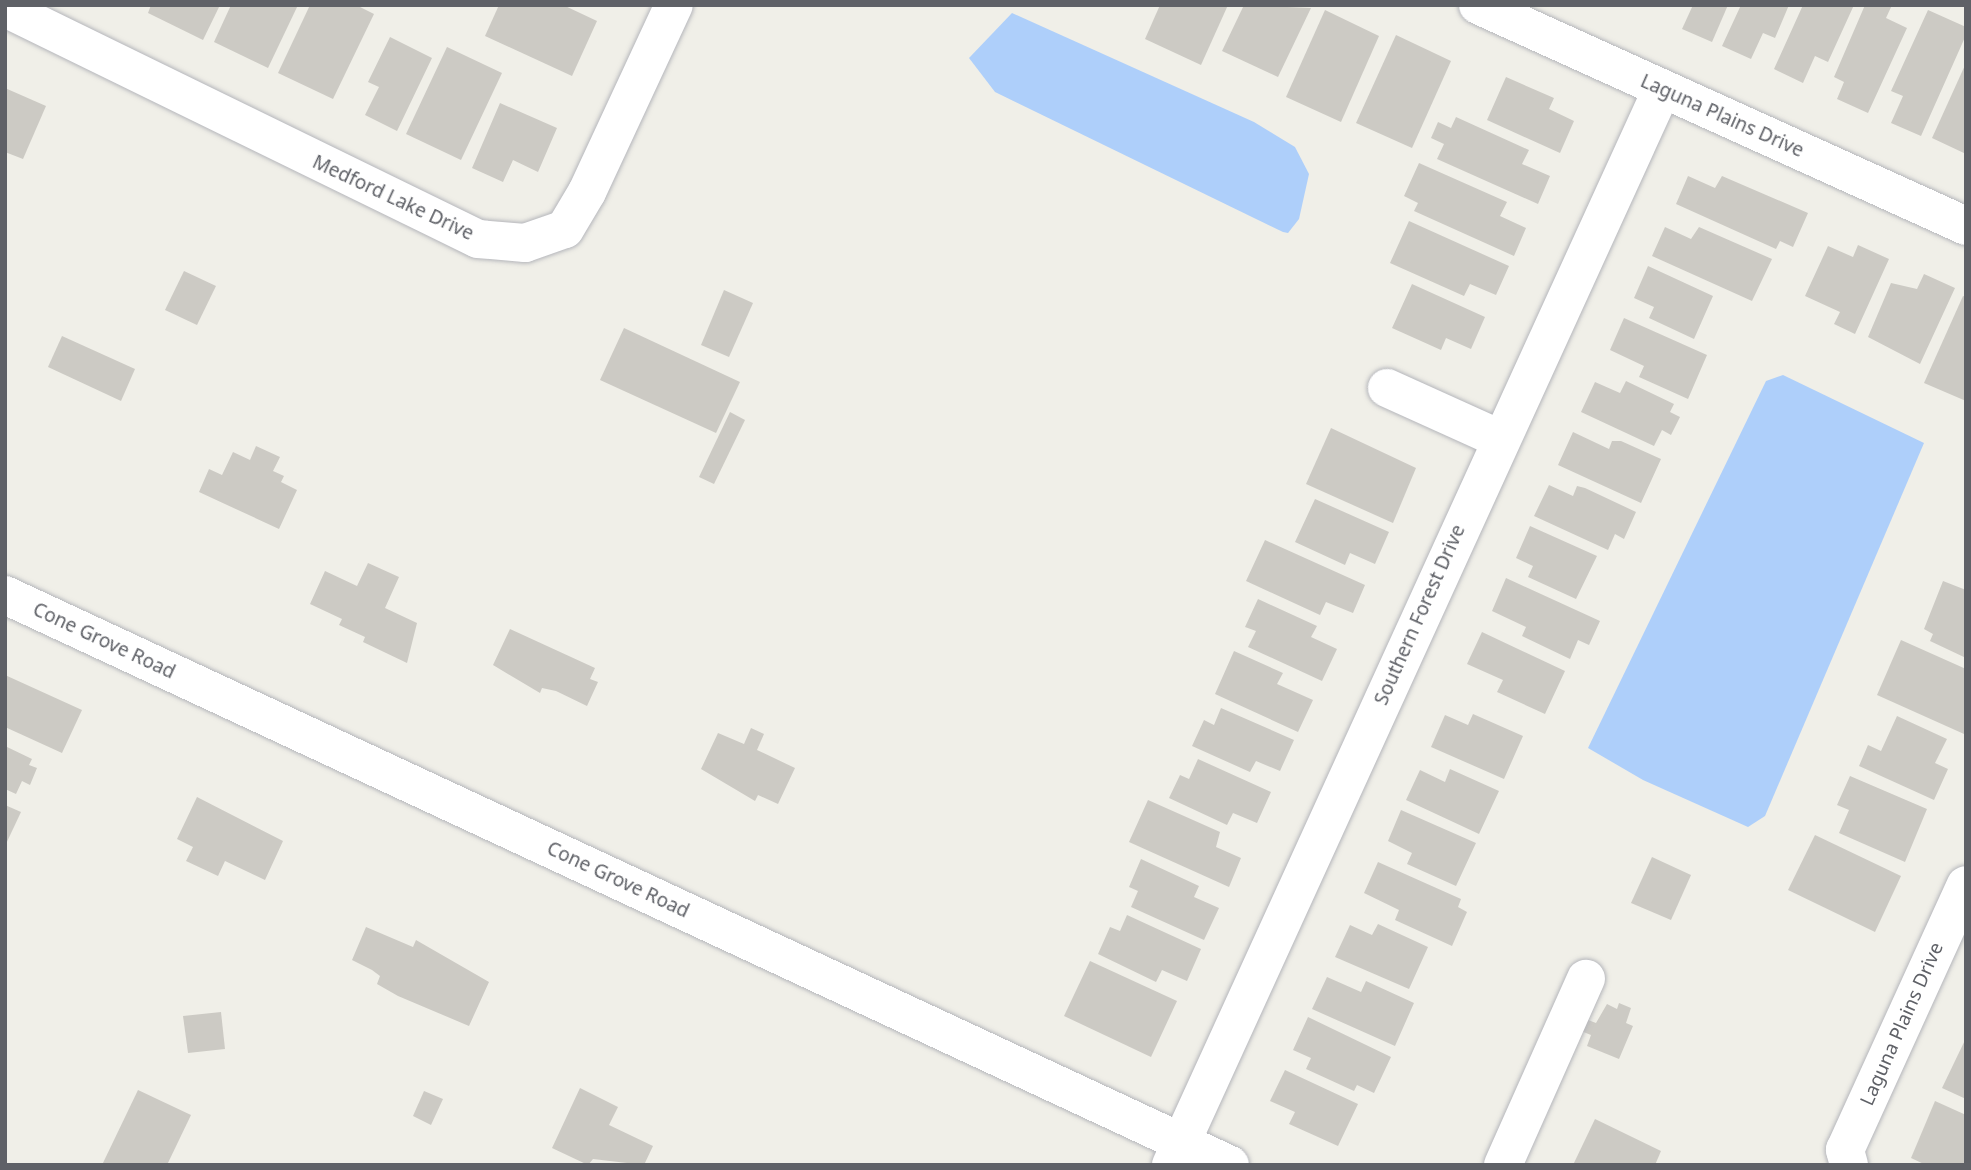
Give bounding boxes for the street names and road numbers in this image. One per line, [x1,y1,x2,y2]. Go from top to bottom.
street label: Laguna Plains Drive [1637,70,1807,162]
street label: Medford Lake Drive [309,151,477,245]
street label: Southern Forest Drive [1370,521,1470,709]
street label: Cone Grove Road [29,598,179,684]
street label: Cone Grove Road [543,837,693,923]
street label: Laguna Plains Drive [1856,939,1948,1109]

